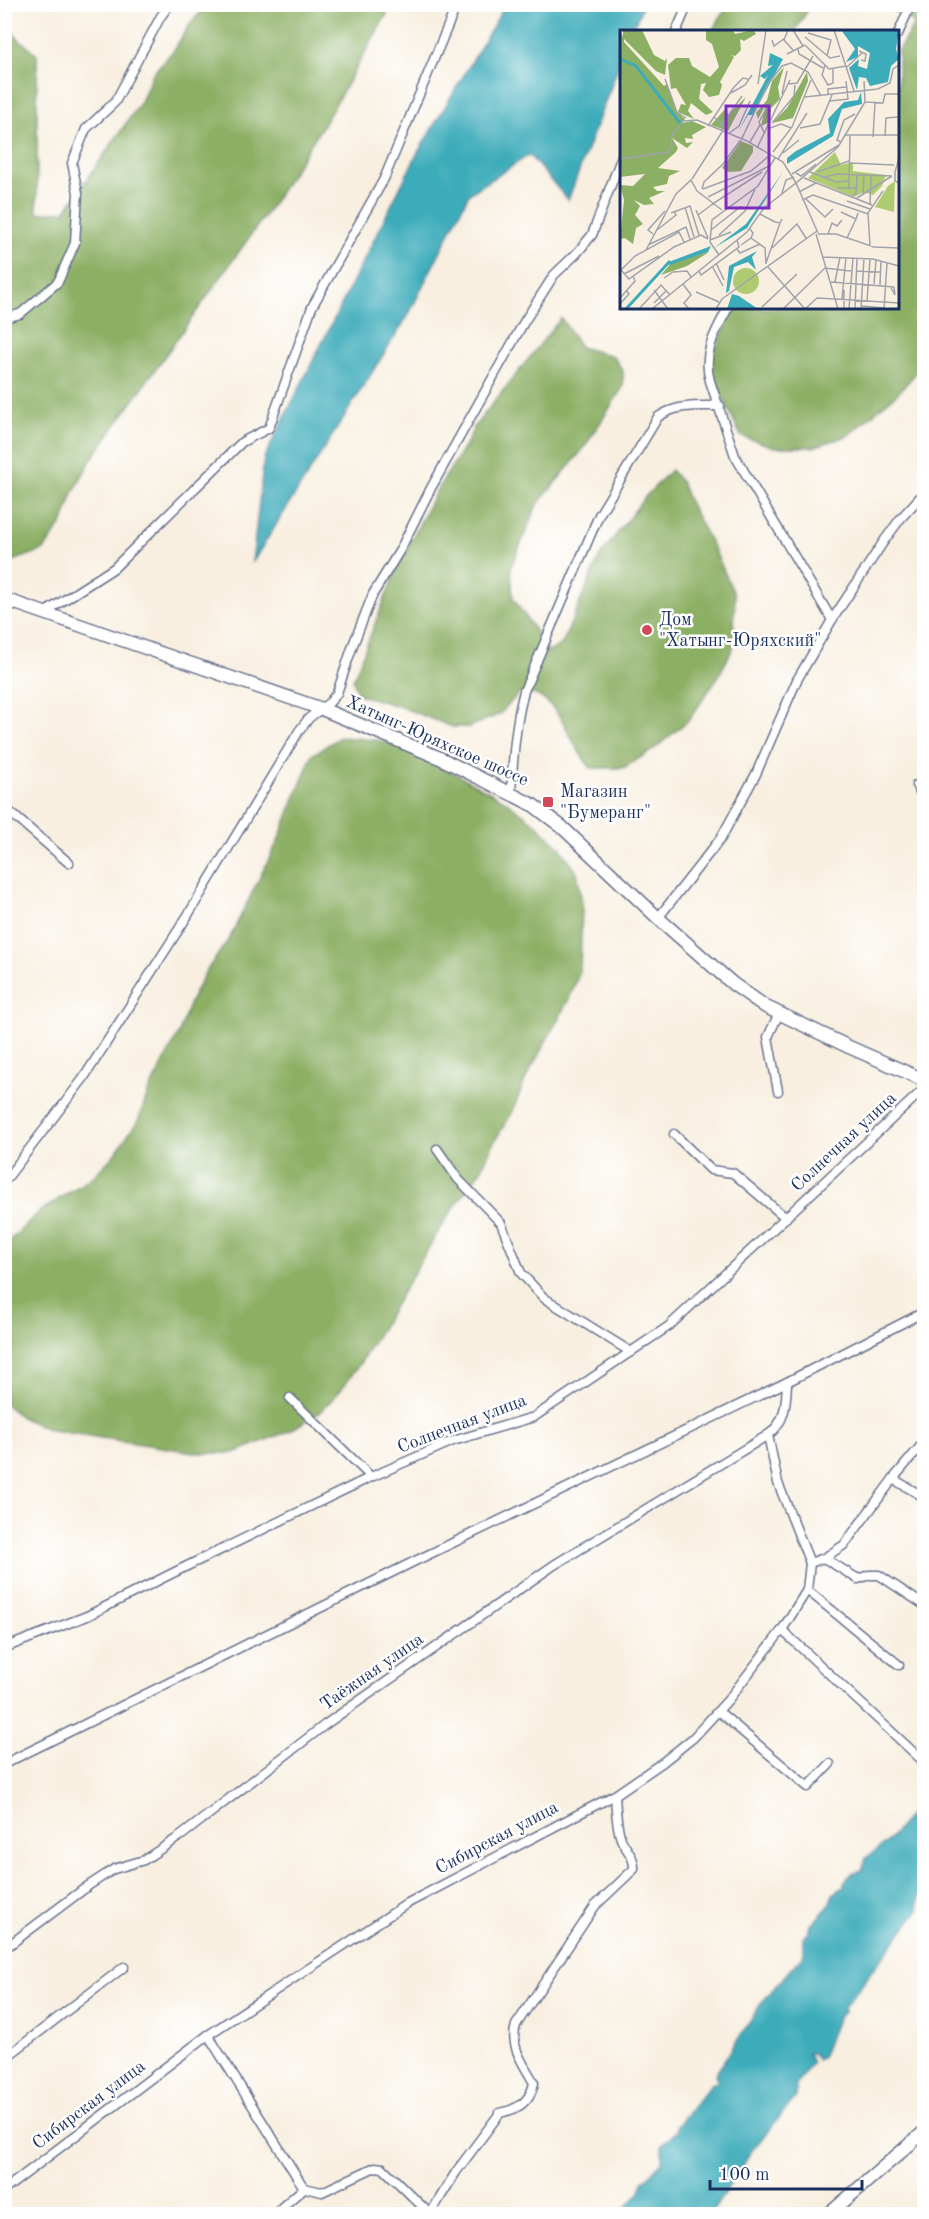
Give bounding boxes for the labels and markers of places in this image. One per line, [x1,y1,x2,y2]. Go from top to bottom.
place label: Дом "Хатынг-Юряхский" [659,611,821,650]
marker: Дом "Хатынг-Юряхский" [640,623,654,637]
place label: Магазин "Бумеранг" [560,783,651,822]
marker: Магазин "Бумеранг" [541,795,555,809]

